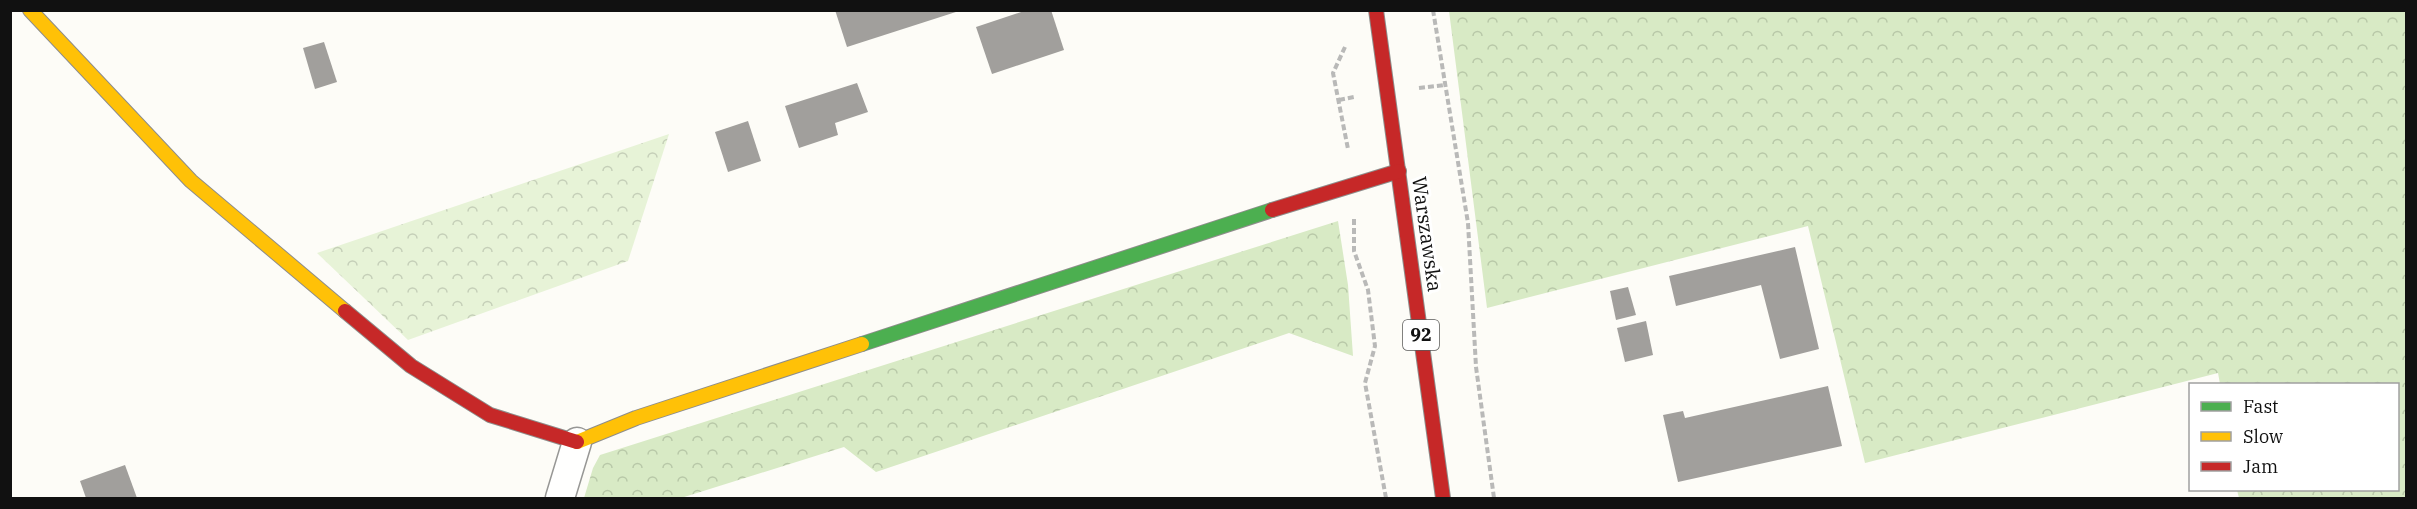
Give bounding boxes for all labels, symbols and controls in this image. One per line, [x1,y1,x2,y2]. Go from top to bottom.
street label: Warszawska [1406,175,1449,293]
road number: 92 [1403,320,1439,350]
legend [2189,383,2399,491]
text: Fast [2243,395,2278,418]
text: Slow [2243,425,2283,448]
text: Jam [2243,455,2278,478]

